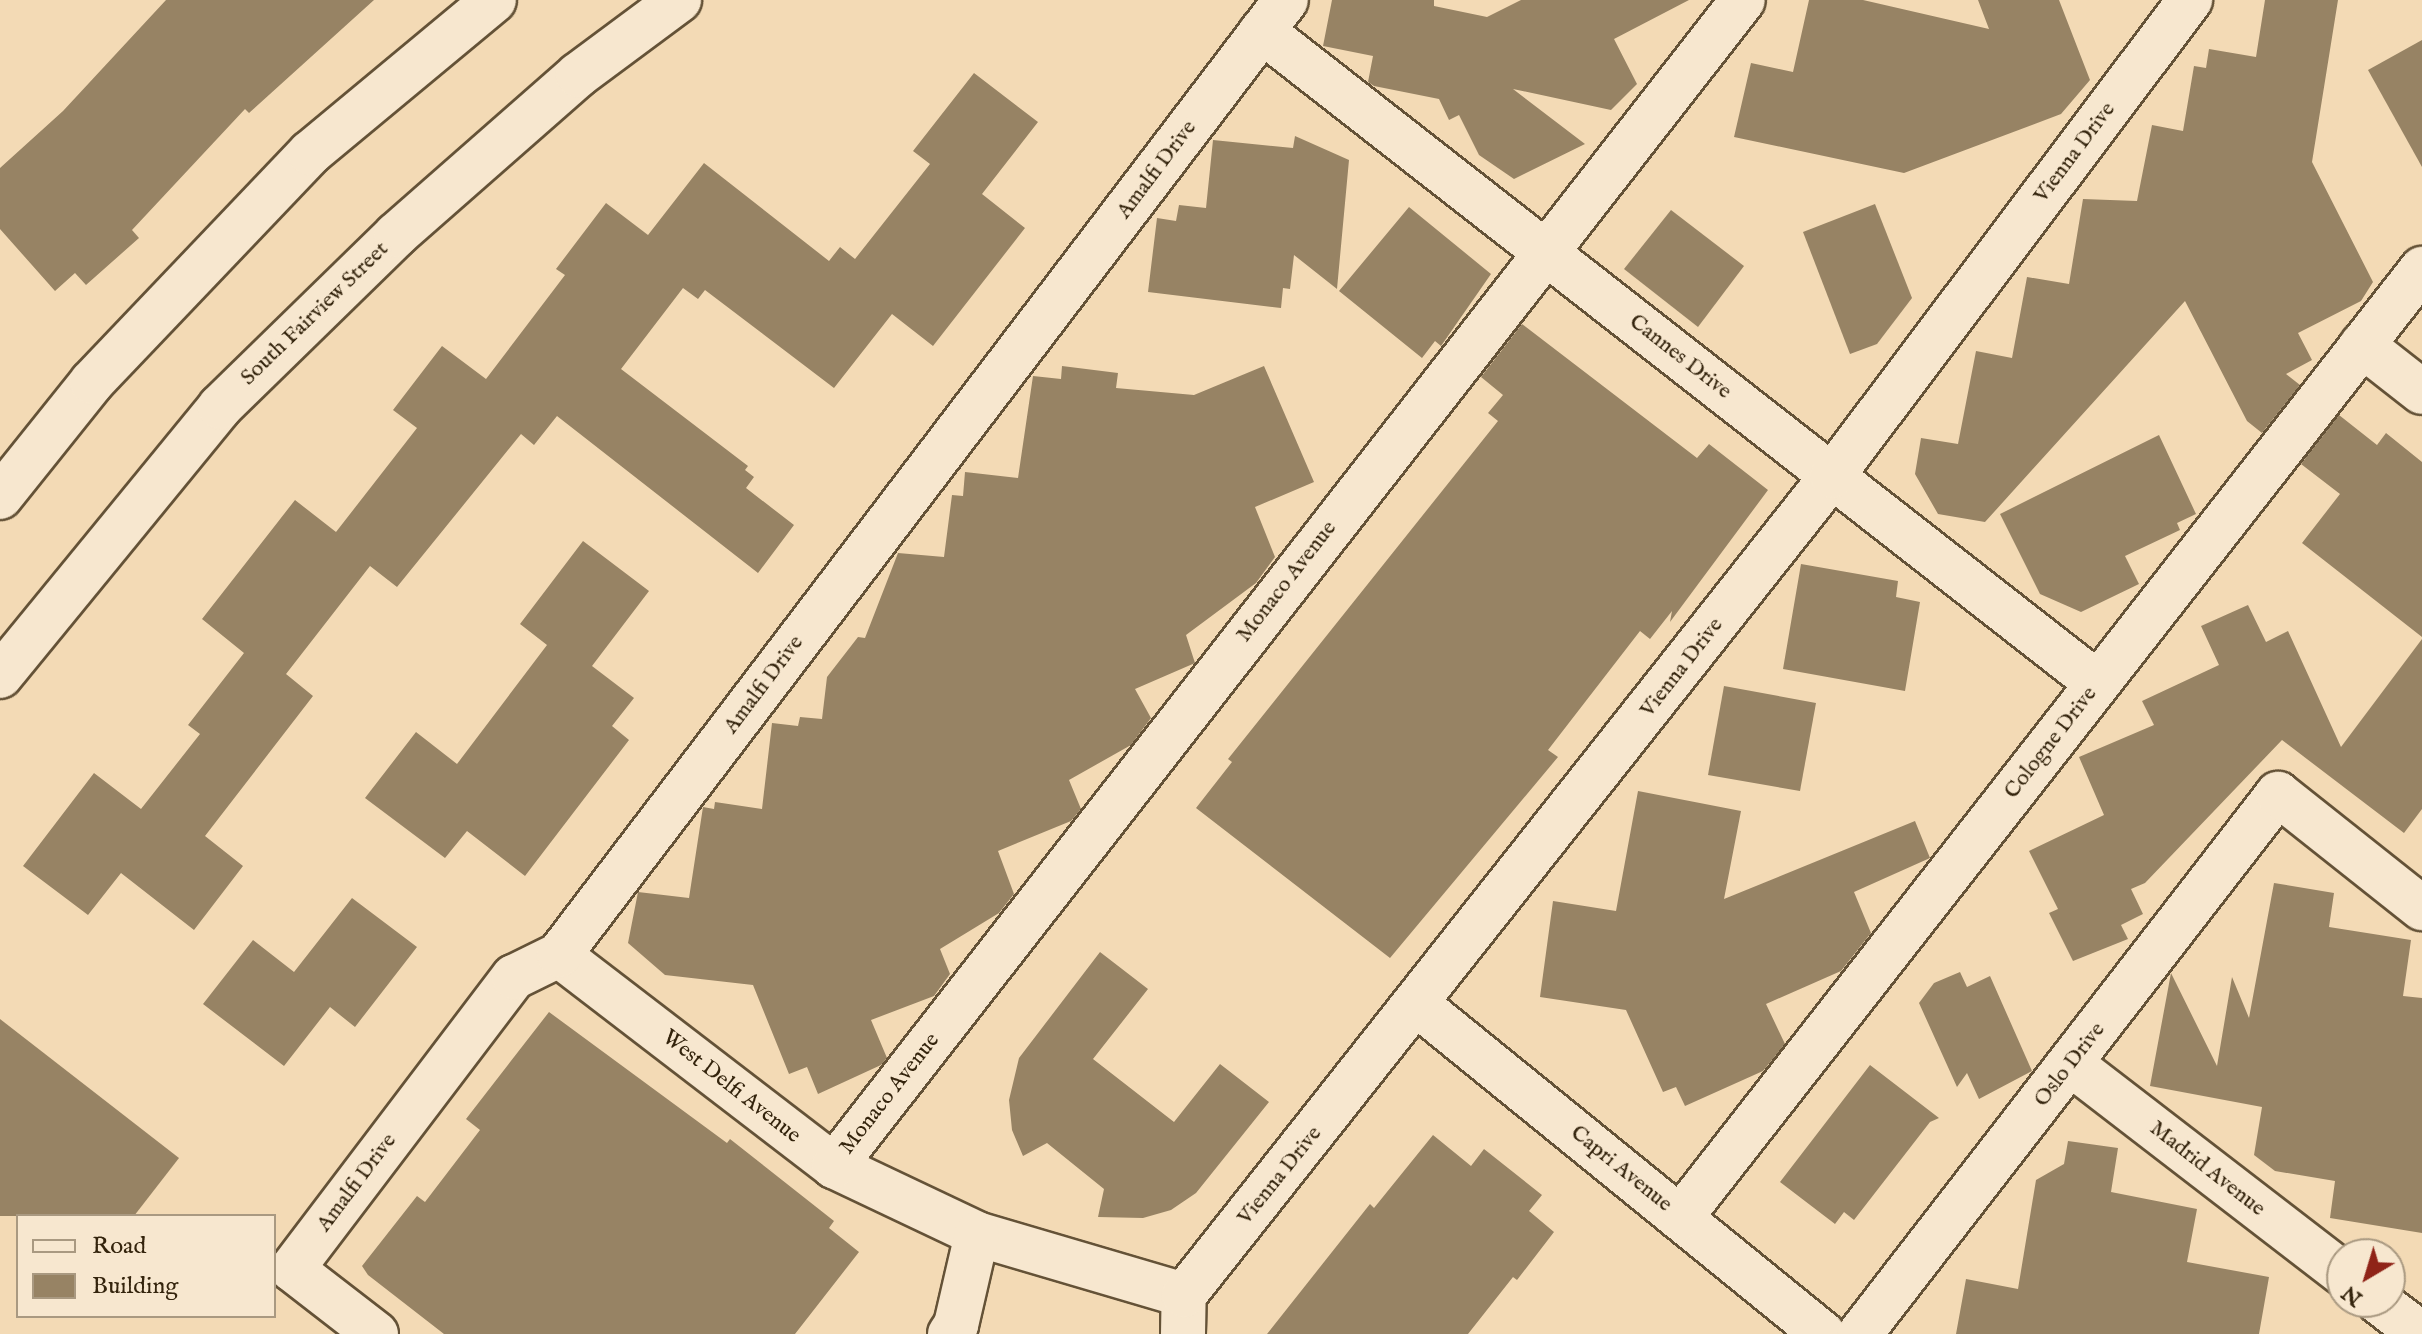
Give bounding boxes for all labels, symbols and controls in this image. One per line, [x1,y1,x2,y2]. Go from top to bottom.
street label: Vienna Drive [2029,97,2121,209]
street label: Amalfi Drive [1111,116,1203,224]
street label: South Fairview Street [236,237,394,391]
street label: Cannes Drive [1624,309,1736,405]
street label: Monaco Avenue [1231,516,1343,648]
street label: Vienna Drive [1635,613,1729,723]
street label: Amalfi Drive [718,631,810,739]
street label: Cologne Drive [1999,682,2103,804]
street label: Oslo Drive [2029,1018,2111,1112]
street label: West Delfi Avenue [656,1025,806,1149]
street label: Monaco Avenue [834,1028,946,1160]
street label: Madrid Avenue [2144,1116,2270,1222]
street label: Capri Avenue [1565,1120,1677,1218]
street label: Vienna Drive [1232,1121,1328,1231]
street label: Amalfi Drive [311,1129,403,1237]
legend [16,1214,276,1318]
text: Road [92,1231,146,1262]
north arrow [2326,1238,2406,1318]
text: Building [92,1271,178,1302]
text: N [2336,1278,2369,1312]

